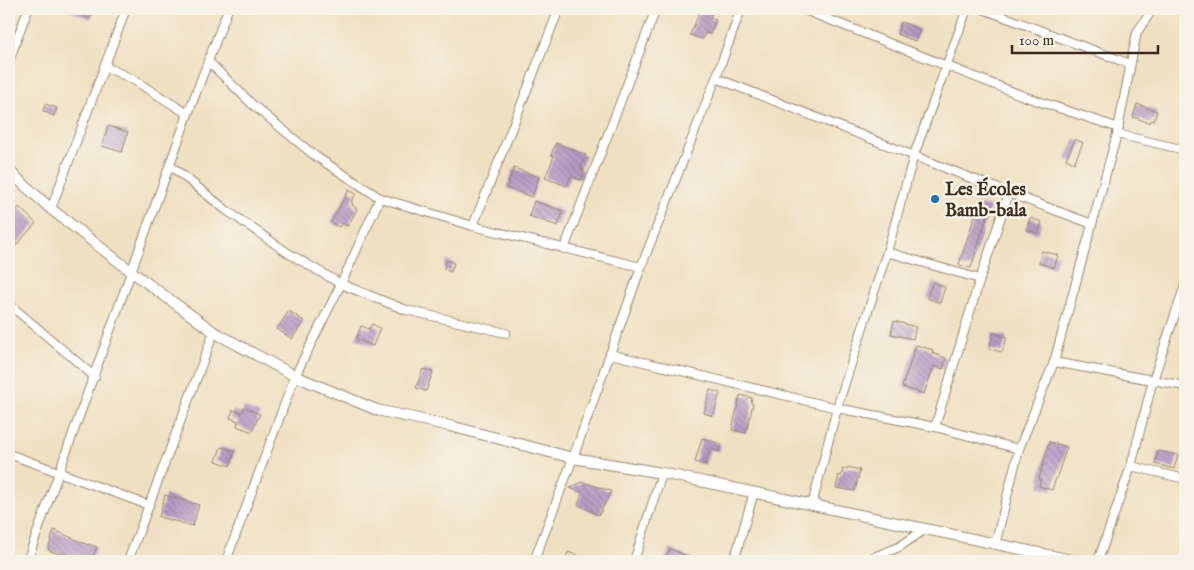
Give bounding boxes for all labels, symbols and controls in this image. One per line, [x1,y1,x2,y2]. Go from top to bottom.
scale bar [1012,22,1158,54]
text: 100 m [1019,31,1055,50]
place label: Les Écoles Bamb-bala [945,177,1028,223]
marker: Les Écoles Bamb-bala [929,193,941,205]

